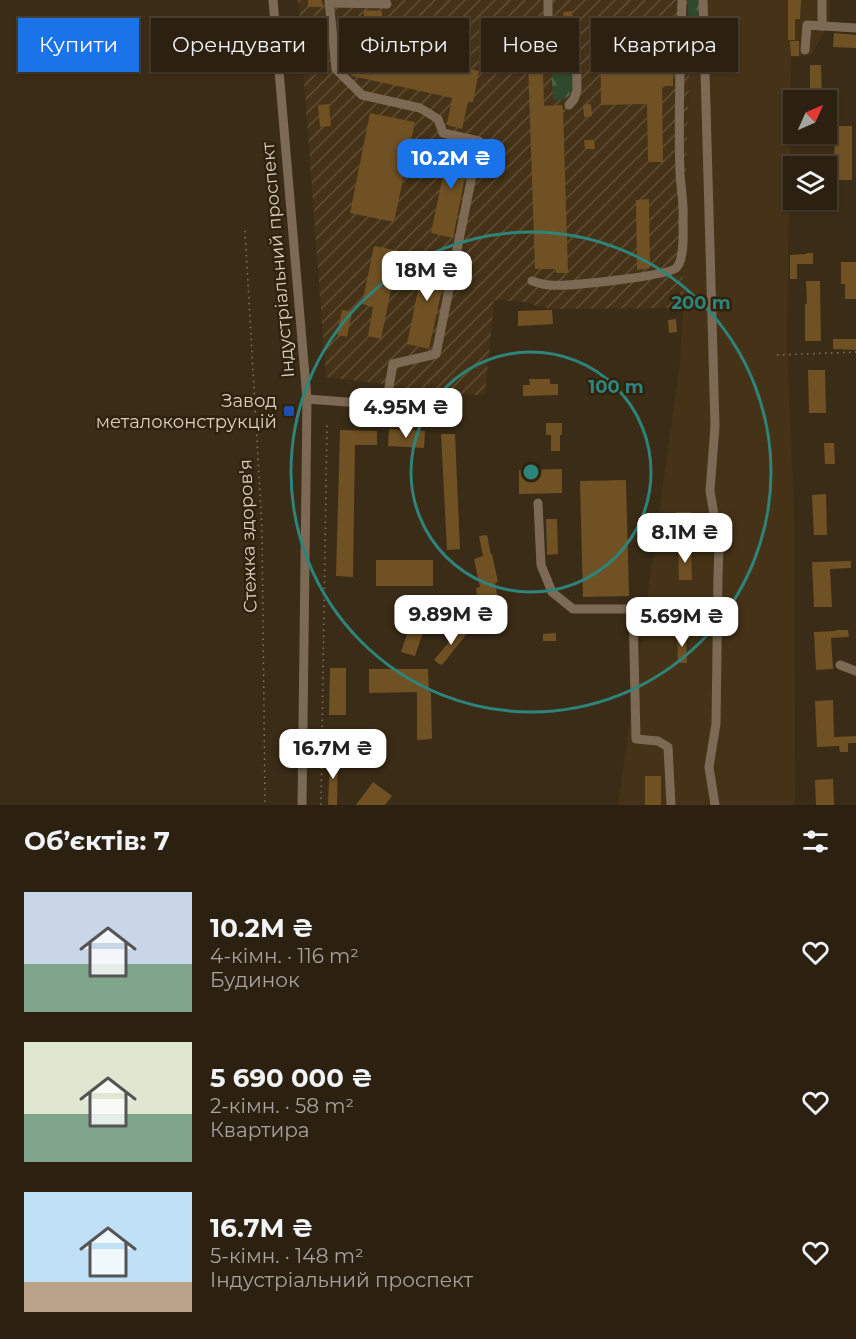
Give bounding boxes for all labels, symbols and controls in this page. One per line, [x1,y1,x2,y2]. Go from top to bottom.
chip: Купити [18,18,139,72]
chip: Орендувати [151,18,327,72]
chip: Фільтри [339,18,469,72]
chip: Нове [481,18,579,72]
chip: Квартира [591,18,738,72]
north arrow [783,90,837,144]
map controls [783,90,837,210]
pin: 10.2M ₴ [396,139,506,190]
street label: Індустріальний проспект [257,141,299,379]
text: 10.2M ₴ [411,146,491,170]
button: layers [783,156,837,210]
pin: 18M ₴ [385,251,469,302]
text: 18M ₴ [396,258,458,282]
text: 200 m [671,292,731,314]
text: 100 m [588,376,644,398]
pin: 4.95M ₴ [351,388,461,439]
place label: Завод металоконструкцій [96,390,277,433]
text: 4.95M ₴ [363,395,449,419]
marker: Завод металоконструкцій [282,404,296,418]
street label: Стежка здоров'я [234,459,262,613]
centre of rings [521,462,541,482]
pin: 8.1M ₴ [636,513,734,564]
text: 8.1M ₴ [651,520,719,544]
pin: 9.89M ₴ [396,595,506,646]
pin: 5.69M ₴ [627,597,737,648]
text: 9.89M ₴ [408,602,494,626]
text: 5.69M ₴ [640,604,724,628]
pin: 16.7M ₴ [278,729,388,780]
text: 16.7M ₴ [293,736,373,760]
text: Об’єктів: 7 [24,825,170,857]
icon: filters [799,825,832,858]
text: 10.2M ₴ [210,912,314,944]
icon: home [72,916,144,988]
icon: heart [799,936,832,969]
text: 4-кімн. · 116 m² [210,944,359,968]
text: Будинок [210,968,300,992]
text: 5 690 000 ₴ [210,1062,373,1094]
icon: home [72,1066,144,1138]
icon: heart [799,1086,832,1119]
text: 2-кімн. · 58 m² [210,1094,354,1118]
text: Квартира [210,1118,310,1142]
text: 16.7M ₴ [210,1212,313,1244]
icon: home [72,1216,144,1288]
icon: heart [799,1236,832,1269]
text: 5-кімн. · 148 m² [210,1244,364,1268]
text: Індустріальний проспект [210,1268,473,1292]

